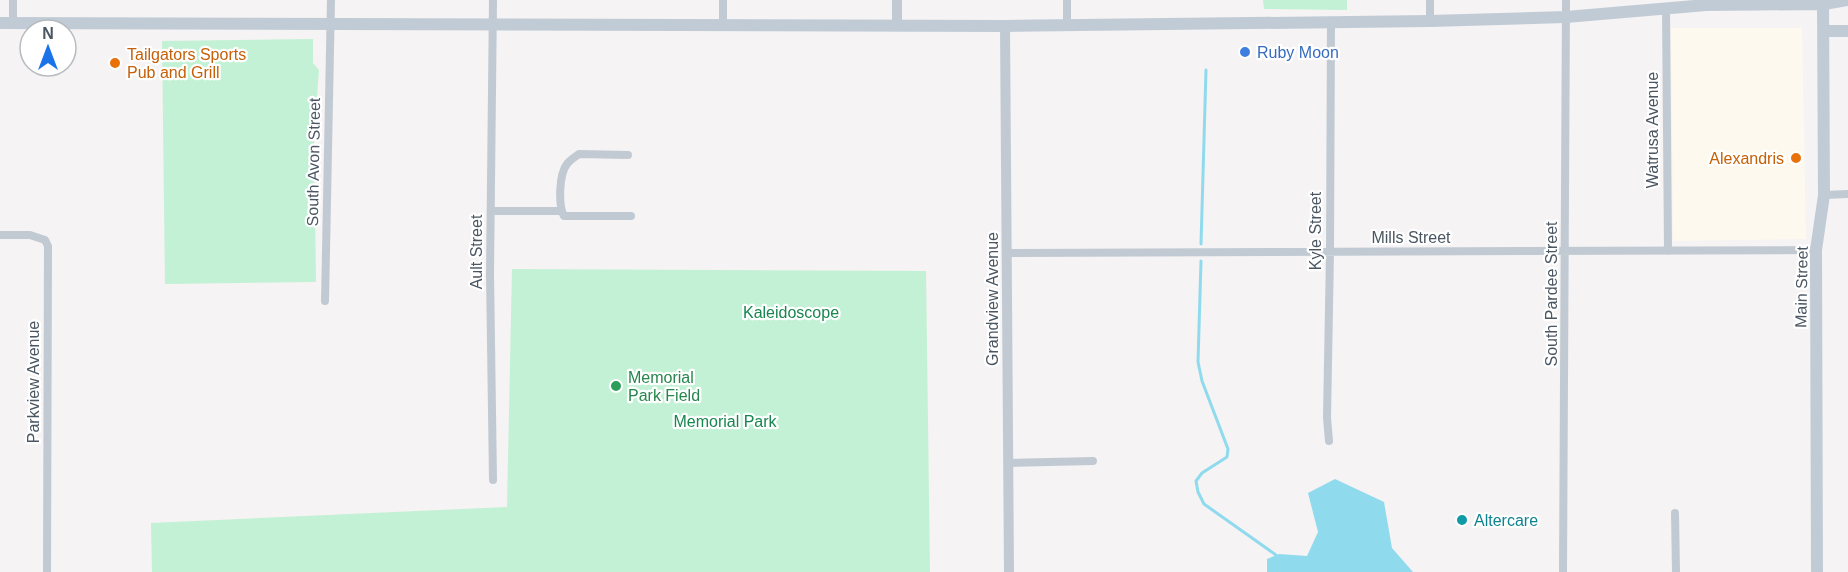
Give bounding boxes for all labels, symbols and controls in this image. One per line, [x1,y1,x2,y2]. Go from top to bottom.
north arrow [18,18,78,78]
text: N [42,25,54,42]
place label: Ruby Moon [1257,44,1339,61]
marker: Ruby Moon [1238,45,1252,59]
place label: Tailgators Sports Pub and Grill [127,46,246,81]
marker: Tailgators Sports Pub and Grill [108,56,122,70]
street label: Watrusa Avenue [1644,72,1661,188]
street label: South Avon Street [304,97,323,226]
place label: Alexandris [1709,150,1784,167]
marker: Alexandris [1789,151,1803,165]
street label: Kyle Street [1307,191,1324,270]
street label: Ault Street [468,214,485,289]
street label: South Pardee Street [1543,221,1560,366]
street label: Mills Street [1371,229,1451,246]
street label: Grandview Avenue [984,232,1001,366]
street label: Main Street [1792,245,1811,328]
park label: Kaleidoscope [743,304,839,321]
street label: Parkview Avenue [25,321,42,443]
place label: Memorial Park Field [628,369,700,404]
marker: Memorial Park Field [609,379,623,393]
park label: Memorial Park [673,413,778,430]
place label: Altercare [1474,512,1538,529]
marker: Altercare [1455,513,1469,527]

